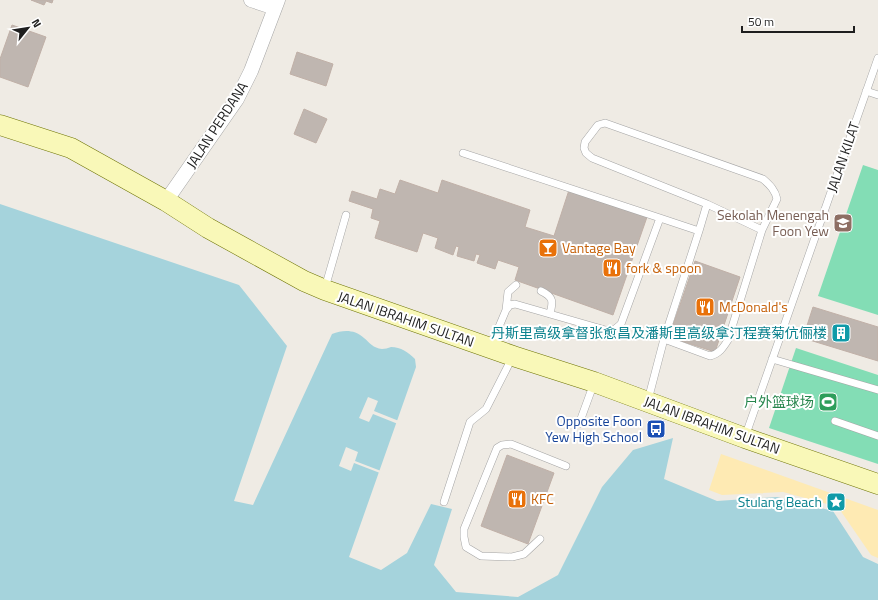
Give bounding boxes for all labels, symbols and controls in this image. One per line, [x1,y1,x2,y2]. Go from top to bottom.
north arrow [8,8,48,48]
scale bar [742,8,854,34]
text: 50 m [748,12,774,31]
text: N [28,16,45,30]
street label: JALAN PERDANA [181,77,253,172]
street label: JALAN KILAT [821,118,865,195]
place label: Sekolah Menengah Foon Yew [717,204,829,241]
school or university icon: Sekolah Menengah Foon Yew [832,212,854,234]
bar icon: Vantage Bay [537,237,559,259]
place label: Vantage Bay [562,237,636,258]
restaurant icon: fork & spoon [601,257,623,279]
place label: fork & spoon [626,257,701,278]
street label: JALAN IBRAHIM SULTAN [335,285,477,352]
restaurant icon: McDonald's [694,296,716,318]
place label: McDonald's [719,296,788,317]
place label: 丹斯里高级拿督张愈昌及潘斯里高级拿汀程赛菊伉俪楼 [491,322,827,343]
building icon: 丹斯里高级拿督张愈昌及潘斯里高级拿汀程赛菊伉俪楼 [830,322,852,344]
street label: JALAN IBRAHIM SULTAN [641,390,783,459]
place label: 户外篮球场 [744,391,814,412]
sports icon: 户外篮球场 [817,391,839,413]
place label: Opposite Foon Yew High School [545,410,642,447]
bus stop icon: Opposite Foon Yew High School [645,418,667,440]
restaurant icon: KFC [506,488,528,510]
place label: KFC [531,488,554,509]
place label: Stulang Beach [738,491,822,512]
place icon: Stulang Beach [825,491,847,513]

